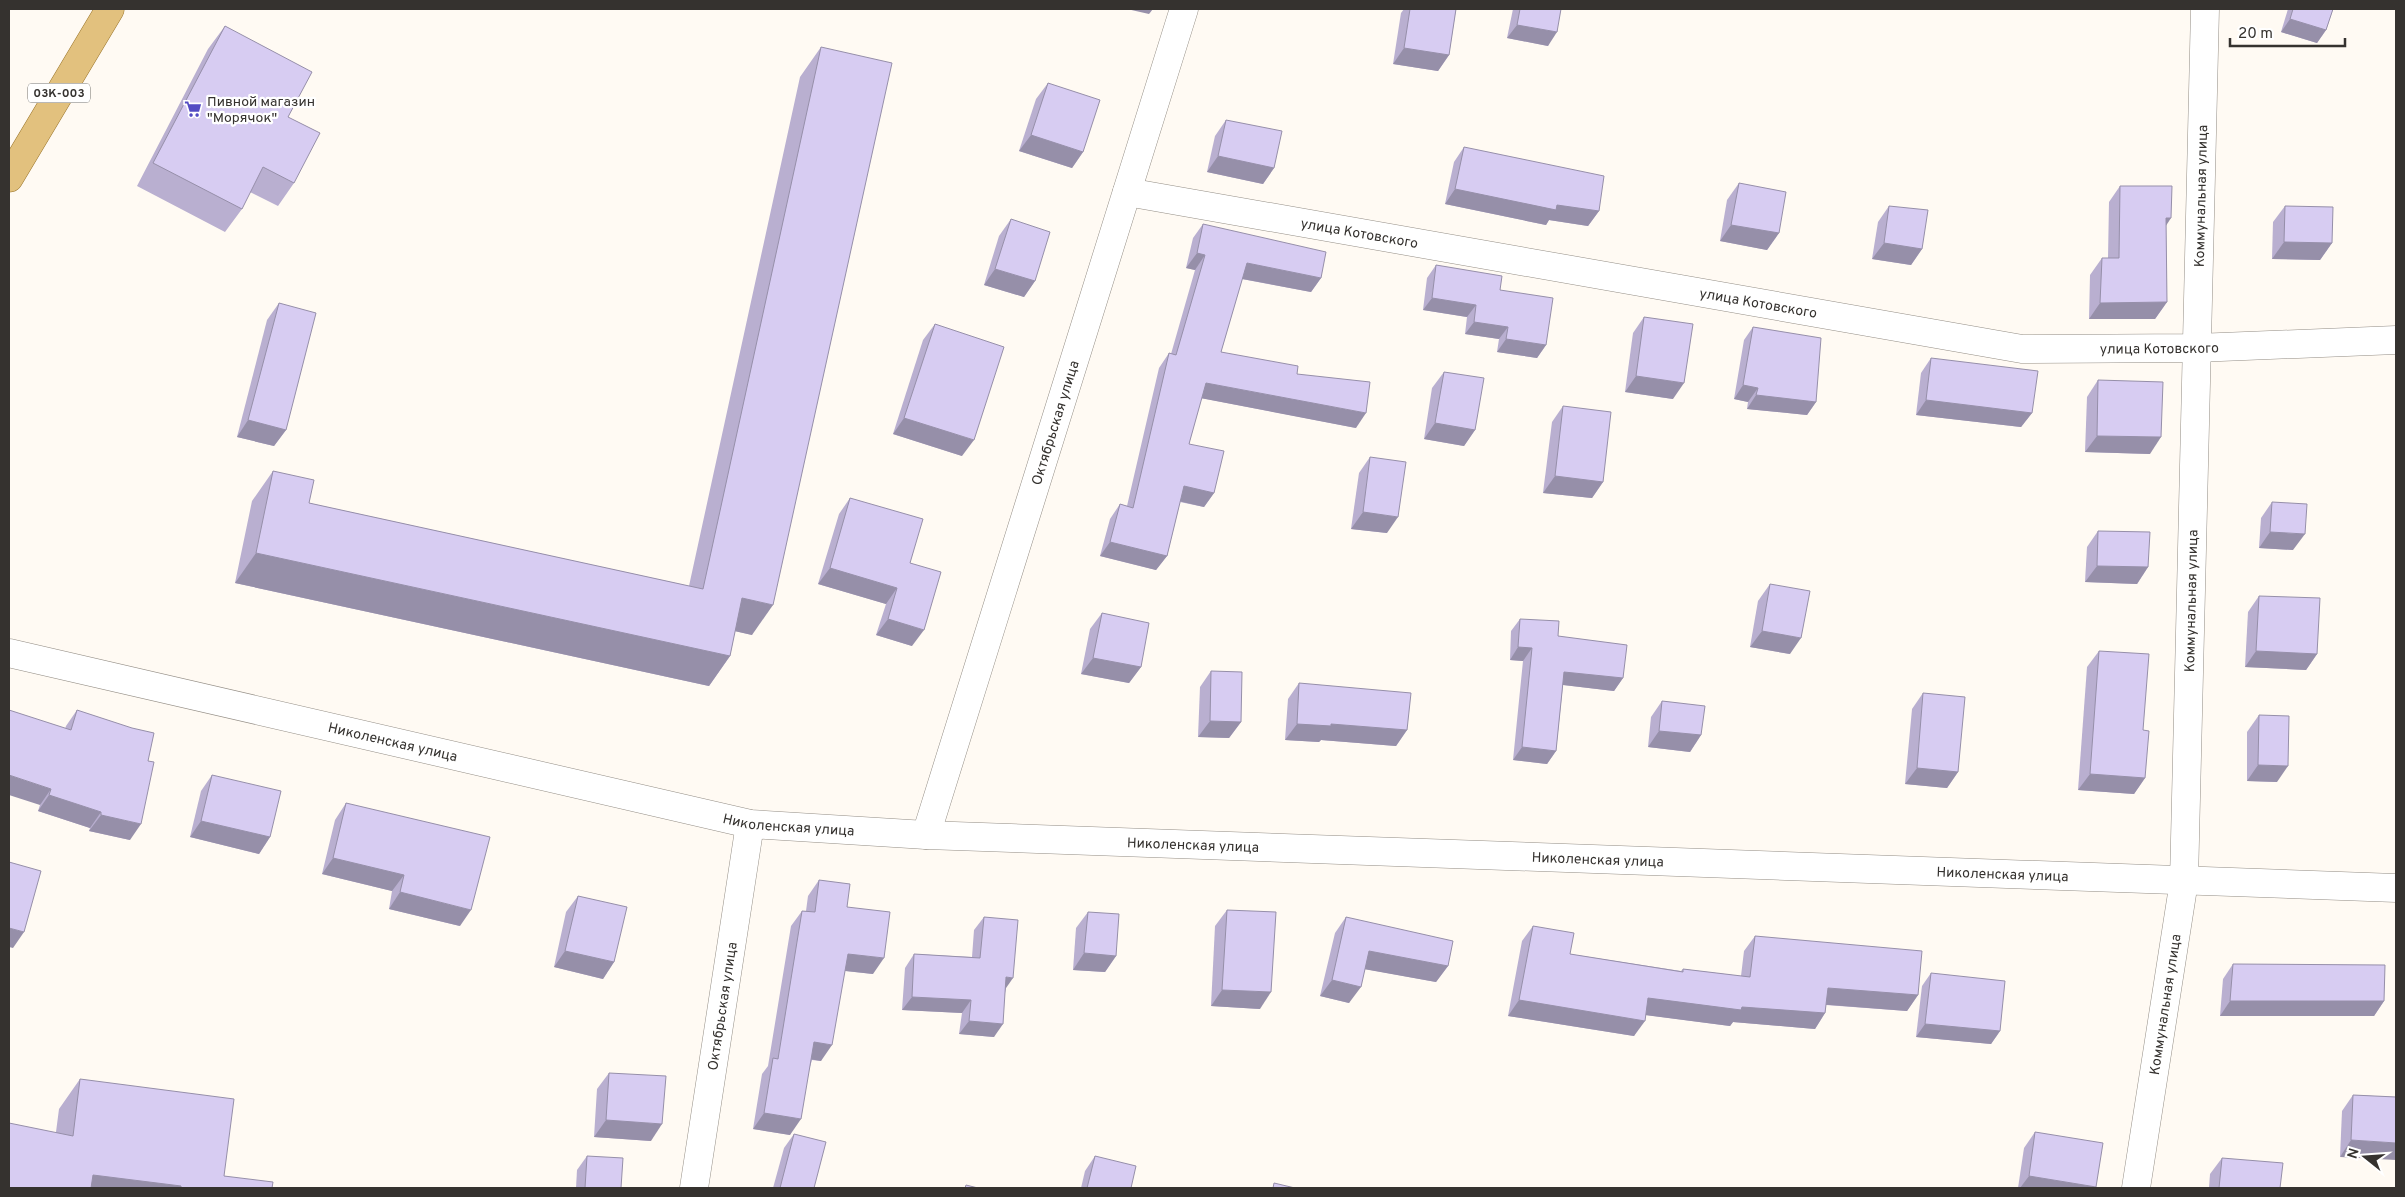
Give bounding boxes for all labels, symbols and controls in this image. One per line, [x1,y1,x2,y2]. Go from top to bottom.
scale bar [2230,15,2345,47]
text: 20 m [2238,25,2273,44]
road number: 03К-003 [28,84,90,102]
place label: Пивной магазин "Морячок" [207,94,315,127]
supermarket icon: Пивной магазин "Морячок" [183,99,203,119]
street label: Коммунальная улица [2192,125,2212,267]
street label: улица Котовского [1299,216,1420,253]
street label: улица Котовского [1698,286,1818,323]
street label: улица Котовского [2100,340,2219,359]
street label: Октябрьская улица [1029,359,1084,488]
street label: Коммунальная улица [2182,529,2202,672]
street label: Николенская улица [326,720,459,766]
street label: Николенская улица [721,811,855,841]
street label: Николенская улица [1126,835,1259,857]
street label: Николенская улица [1531,850,1664,872]
street label: Николенская улица [1936,864,2069,886]
street label: Коммунальная улица [2147,933,2186,1076]
street label: Октябрьская улица [705,941,742,1072]
north arrow [2340,1132,2390,1182]
text: N [2344,1146,2364,1161]

